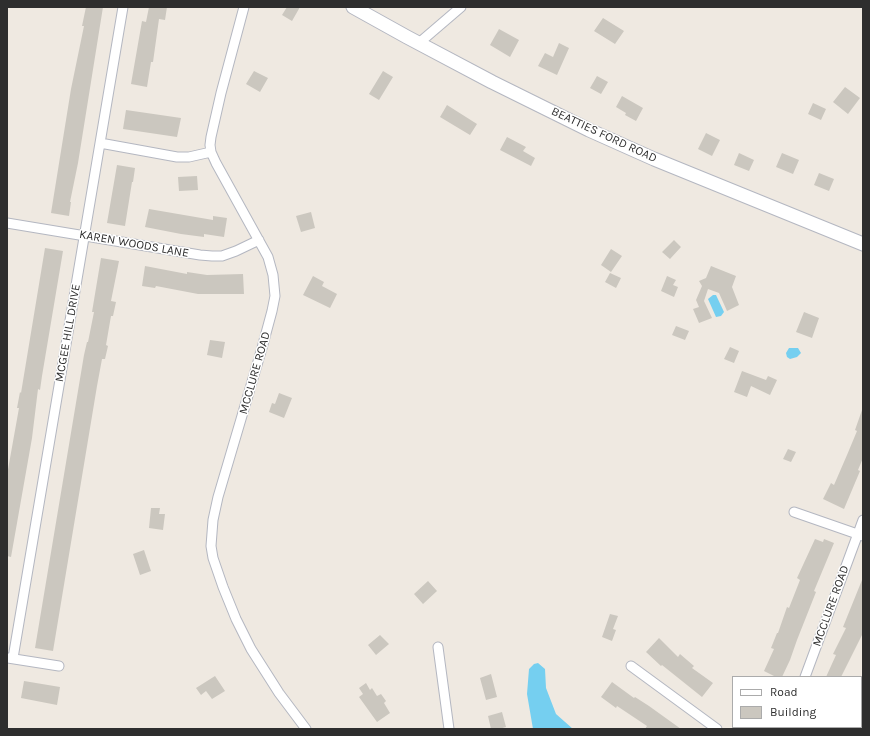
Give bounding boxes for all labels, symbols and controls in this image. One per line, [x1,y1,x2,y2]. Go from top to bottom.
street label: BEATTIES FORD ROAD [549,104,659,166]
street label: KAREN WOODS LANE [78,227,190,261]
street label: MCGEE HILL DRIVE [52,283,84,383]
street label: MCCLURE ROAD [236,330,274,416]
street label: MCCLURE ROAD [810,564,852,648]
legend [732,676,862,728]
text: Road [770,685,798,699]
text: Building [770,705,816,719]

